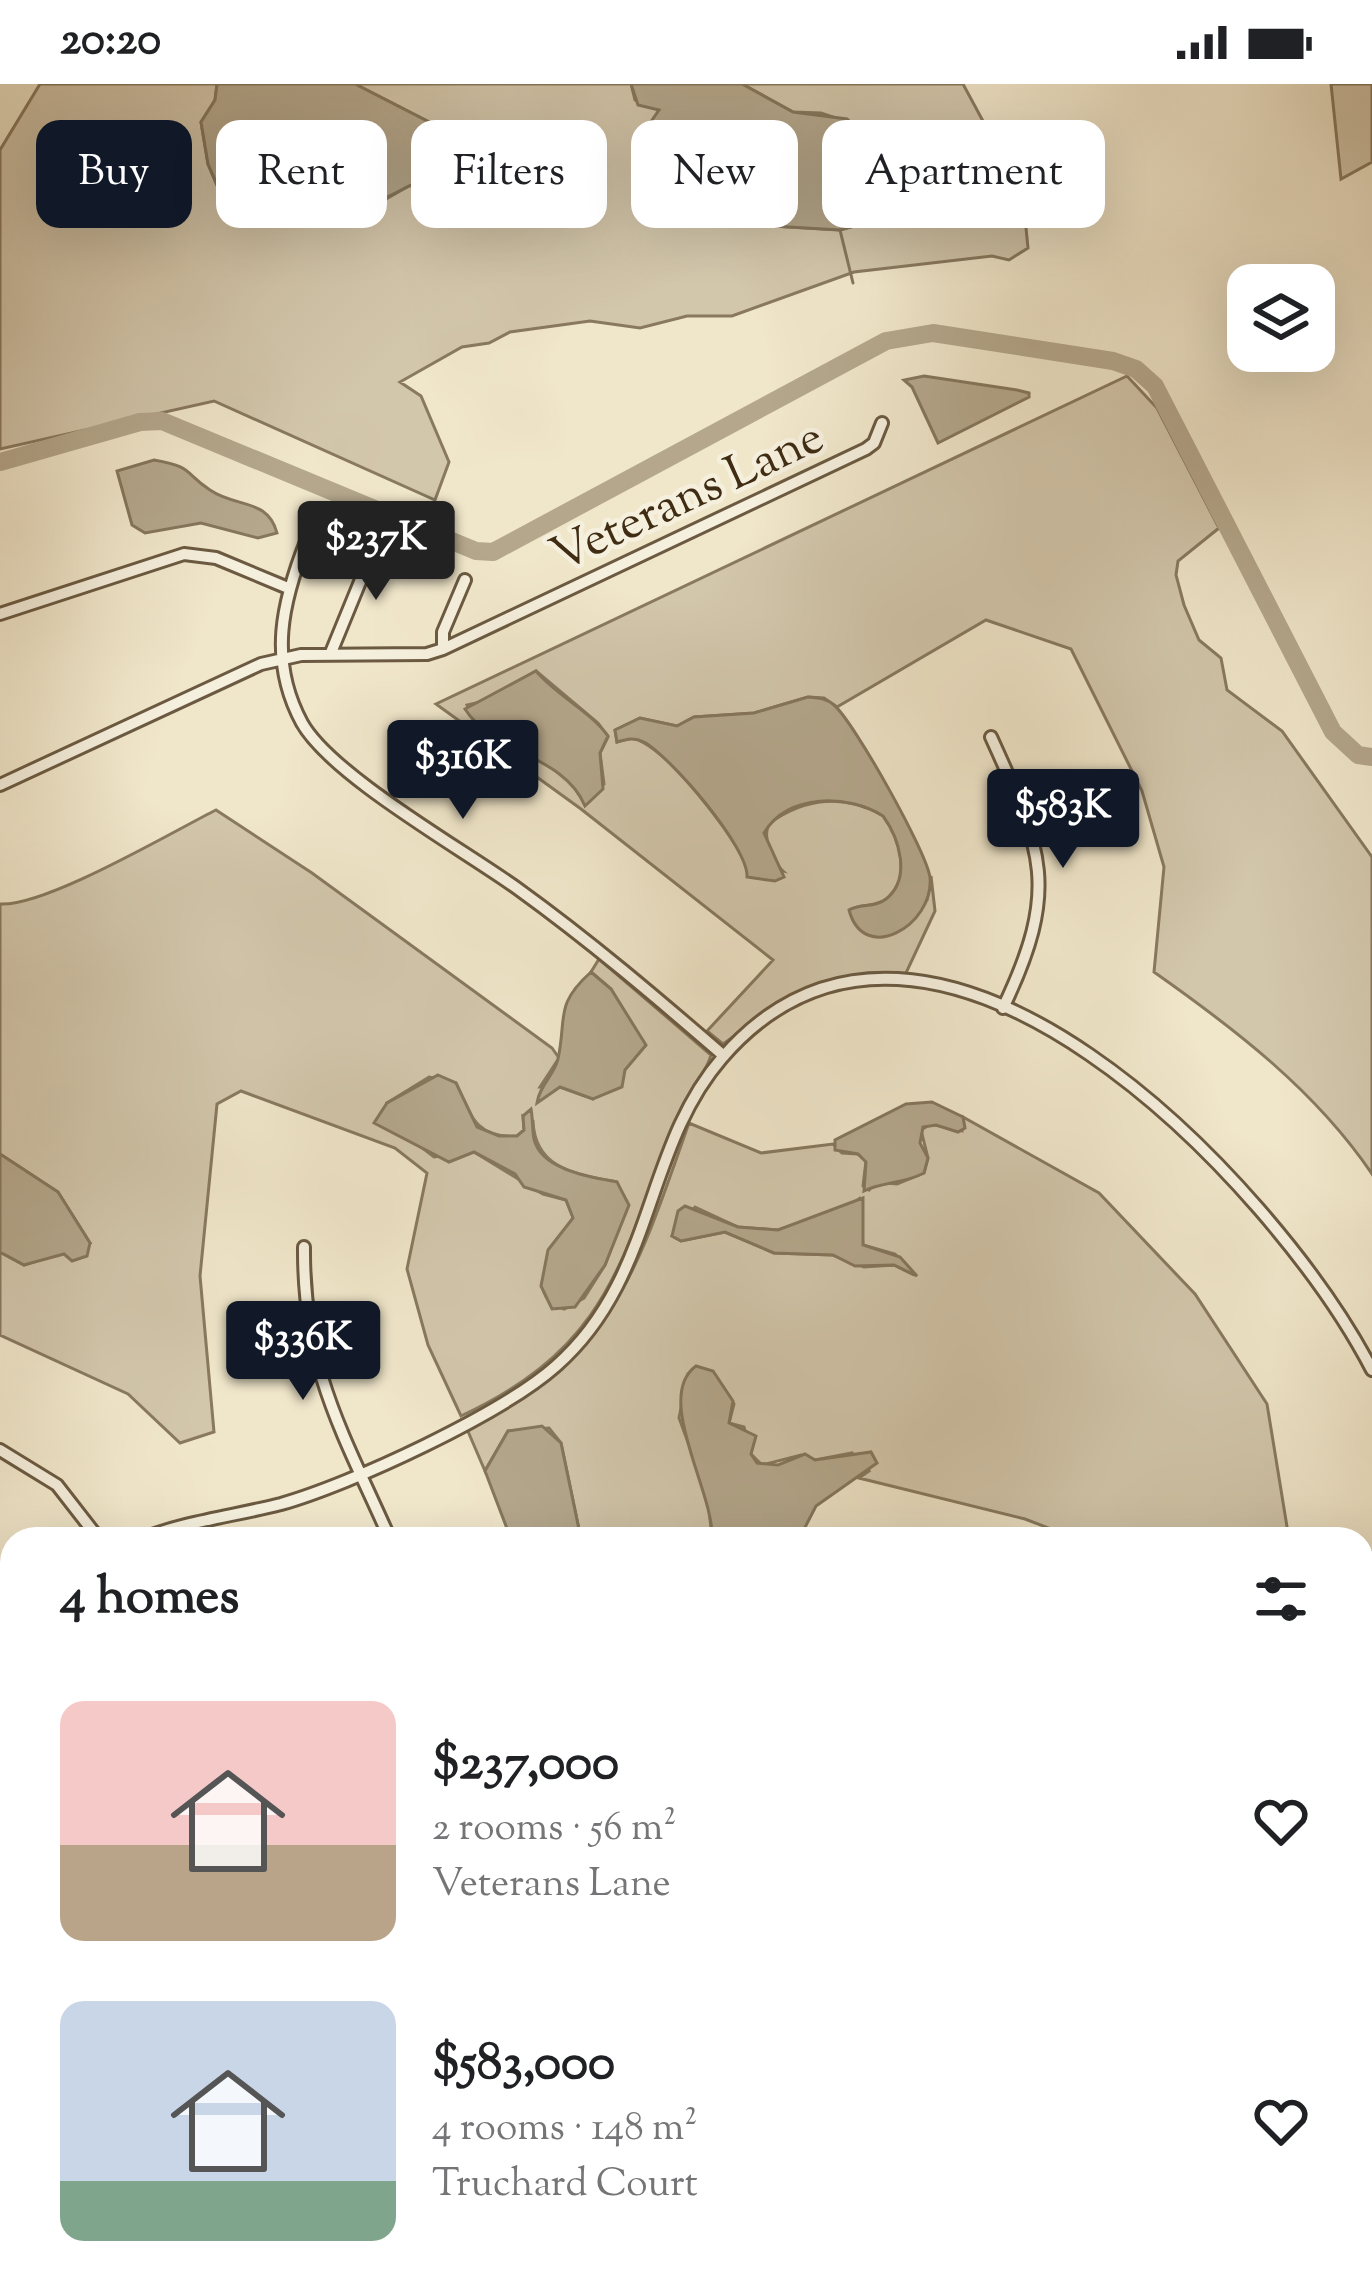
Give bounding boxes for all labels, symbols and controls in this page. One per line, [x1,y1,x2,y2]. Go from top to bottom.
text: 20:20 [60,10,161,75]
chip: Buy [36,120,192,228]
chip: Rent [216,120,387,228]
chip: Filters [411,120,607,228]
chip: New [631,120,798,228]
chip: Apartment [822,120,1105,228]
map controls [1227,264,1335,372]
button: layers [1227,264,1335,372]
street label: Veterans Lane [541,406,836,592]
pin: $237K [292,501,460,603]
text: $237K [325,512,427,568]
pin: $316K [379,720,547,822]
text: $316K [414,731,512,787]
pin: $583K [979,769,1147,871]
text: $583K [1014,780,1112,836]
pin: $336K [219,1301,387,1403]
text: $336K [253,1312,353,1368]
text: 4 homes [60,1563,239,1636]
icon: filters [1248,1566,1314,1632]
text: $237,000 [432,1729,619,1802]
icon: home [156,1749,300,1893]
icon: heart [1248,1788,1314,1854]
text: 2 rooms · 56 m² [432,1802,676,1858]
text: Veterans Lane [432,1858,671,1914]
text: $583,000 [432,2029,615,2102]
icon: home [156,2049,300,2193]
icon: heart [1248,2088,1314,2154]
text: 4 rooms · 148 m² [432,2102,697,2158]
text: Truchard Court [432,2158,698,2214]

